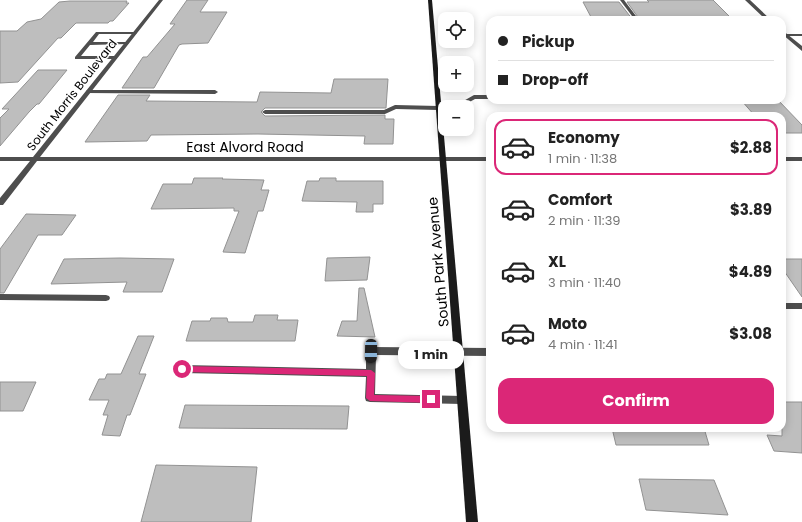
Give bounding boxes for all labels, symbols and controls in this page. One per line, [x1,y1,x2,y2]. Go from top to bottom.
map controls [438,12,474,136]
button: locate [438,12,474,48]
text: Pickup [522,31,574,52]
street label: South Morris Boulevard [23,35,121,154]
button: + [438,56,474,92]
text: Drop-off [522,69,588,90]
button: − [438,100,474,136]
text: Economy [548,127,620,148]
icon: car [500,129,536,165]
street label: East Alvord Road [186,137,304,157]
text: $2.88 [730,137,772,158]
text: 1 min · 11:38 [548,149,617,168]
text: Comfort [548,189,612,210]
icon: car [500,191,536,227]
street label: South Park Avenue [422,196,454,328]
text: $3.89 [730,199,772,220]
text: 2 min · 11:39 [548,211,621,230]
text: XL [548,251,566,272]
icon: car [500,253,536,289]
text: $4.89 [729,261,772,282]
text: 3 min · 11:40 [548,273,621,292]
text: Moto [548,313,587,334]
icon: car [500,315,536,351]
text: $3.08 [729,323,772,344]
text: 4 min · 11:41 [548,335,618,354]
car [365,339,377,363]
callout: 1 min [398,341,464,369]
text: 1 min [414,345,448,364]
route start [173,360,191,378]
button: Confirm [498,378,774,424]
route end [422,390,440,408]

